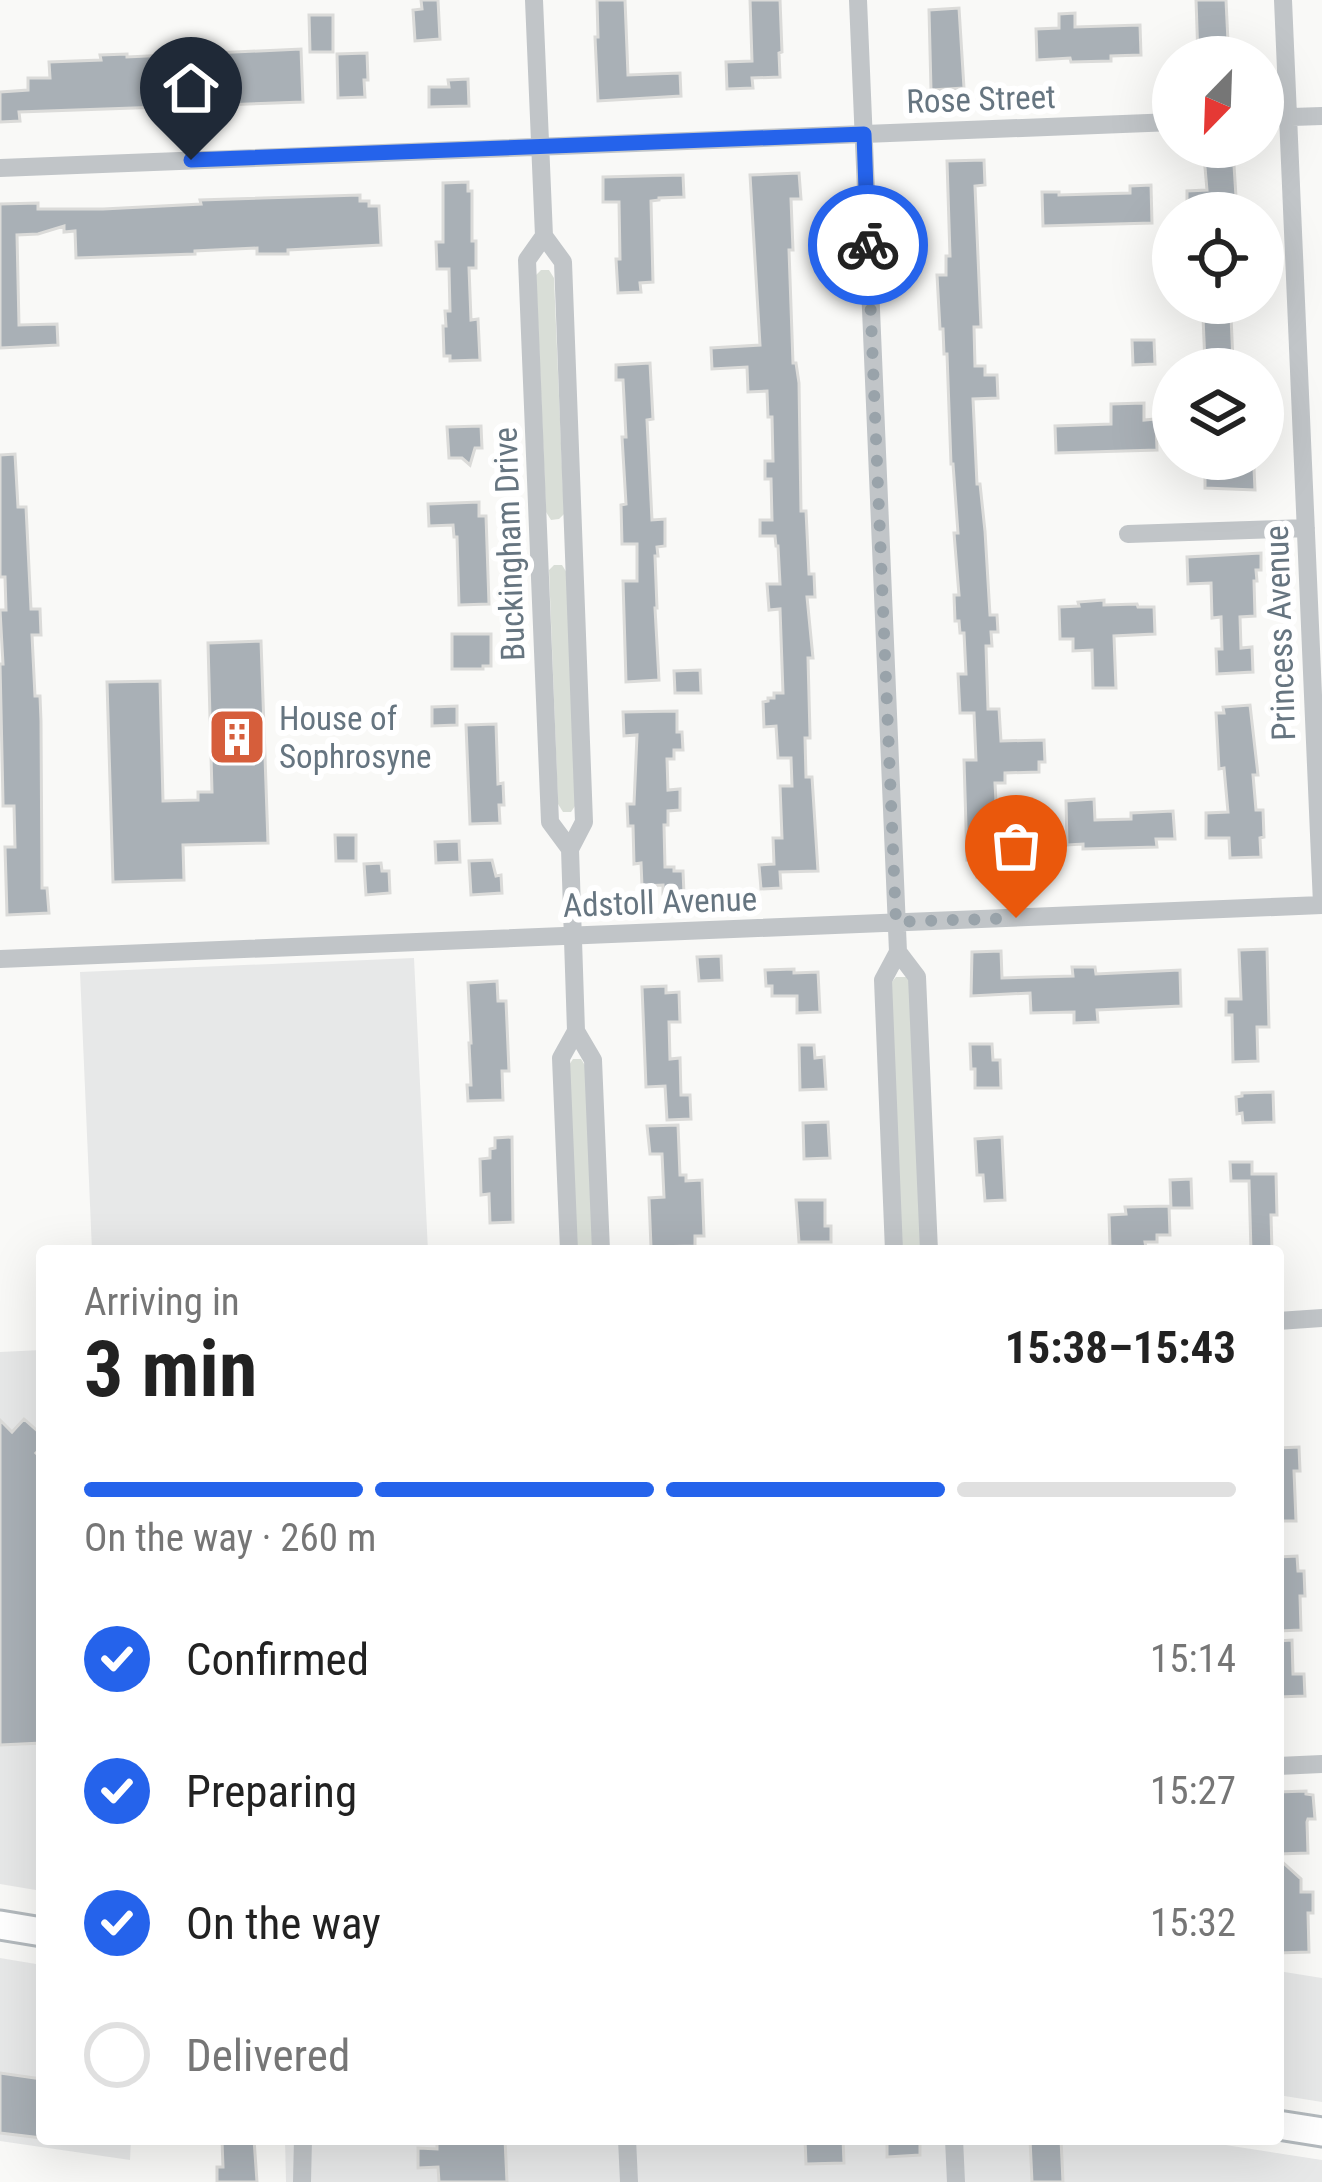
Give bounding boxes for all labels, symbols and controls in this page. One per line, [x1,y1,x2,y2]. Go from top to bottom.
north arrow [1152,36,1284,168]
map controls [1152,36,1284,480]
pin [140,37,242,160]
icon: home [158,55,224,121]
street label: Rose Street [906,77,1056,121]
courier [808,185,928,305]
button: locate [1152,192,1284,324]
icon: bike [835,212,901,278]
button: layers [1152,348,1284,480]
street label: Buckingham Drive [485,426,533,662]
street label: Princess Avenue [1257,525,1303,741]
place label: House of Sophrosyne [279,699,431,776]
building icon: House of Sophrosyne [206,706,268,768]
pin [965,795,1067,918]
icon: bag [983,813,1049,879]
street label: Adstoll Avenue [562,879,758,925]
text: Arriving in [84,1279,240,1325]
text: 15:38–15:43 [1005,1321,1236,1374]
text: 3 min [84,1324,257,1415]
text: On the way · 260 m [84,1515,376,1561]
icon: check [84,1626,150,1692]
text: Confirmed [186,1633,369,1686]
text: 15:14 [1150,1636,1236,1682]
icon: check [84,1758,150,1824]
text: Preparing [186,1765,357,1818]
text: 15:27 [1150,1768,1236,1814]
icon: check [84,1890,150,1956]
text: On the way [186,1897,381,1950]
text: 15:32 [1150,1900,1236,1946]
text: Delivered [186,2029,350,2082]

